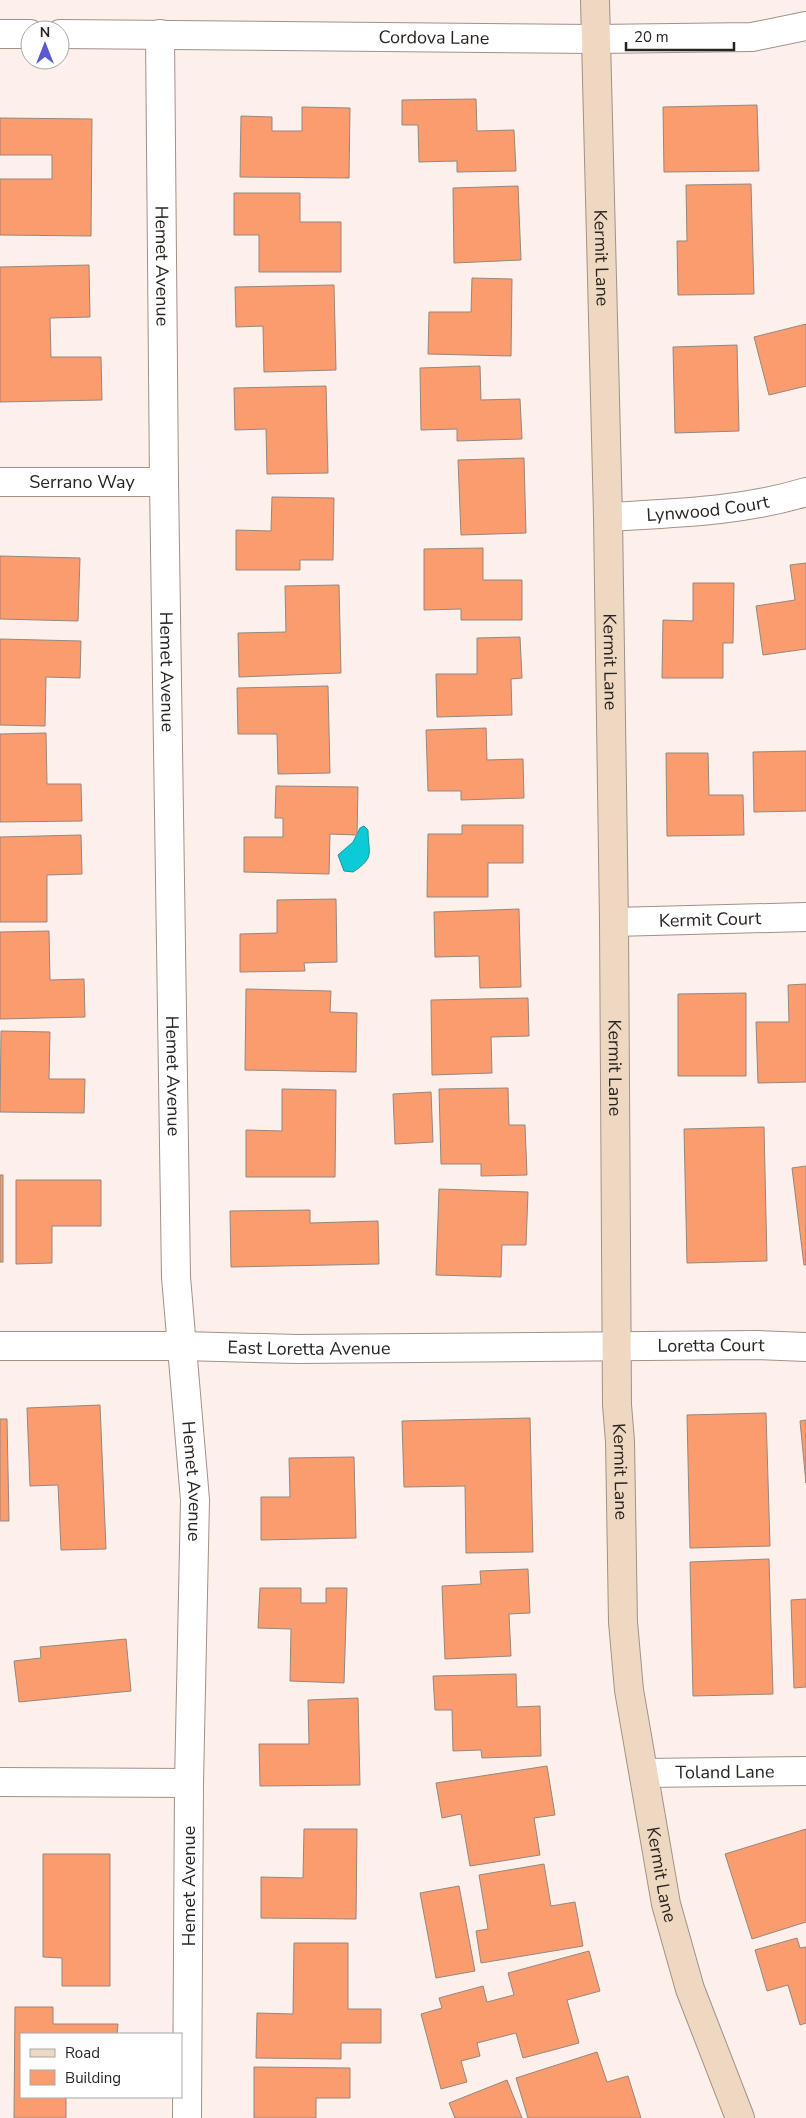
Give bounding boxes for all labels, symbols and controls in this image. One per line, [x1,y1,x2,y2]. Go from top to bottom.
north arrow [20,20,70,70]
scale bar [626,20,734,52]
text: N [40,23,50,42]
street label: Cordova Lane [379,25,489,50]
text: 20 m [634,27,669,47]
street label: Hemet Avenue [150,206,175,326]
street label: Kermit Lane [588,209,615,307]
street label: Serrano Way [29,470,135,494]
street label: Lynwood Court [646,490,772,527]
street label: Hemet Avenue [154,612,180,732]
street label: Kermit Lane [597,613,623,710]
street label: Kermit Court [658,906,762,933]
street label: Hemet Avenue [160,1015,186,1136]
street label: Kermit Lane [603,1019,627,1116]
street label: Loretta Court [657,1333,766,1358]
street label: East Loretta Avenue [227,1335,391,1361]
street label: Hemet Avenue [176,1420,207,1542]
street label: Kermit Lane [607,1422,633,1520]
street label: Toland Lane [675,1759,775,1785]
street label: Kermit Lane [641,1825,683,1925]
street label: Hemet Avenue [177,1826,201,1946]
legend [20,2033,182,2098]
text: Road [65,2043,100,2063]
text: Building [65,2068,121,2088]

